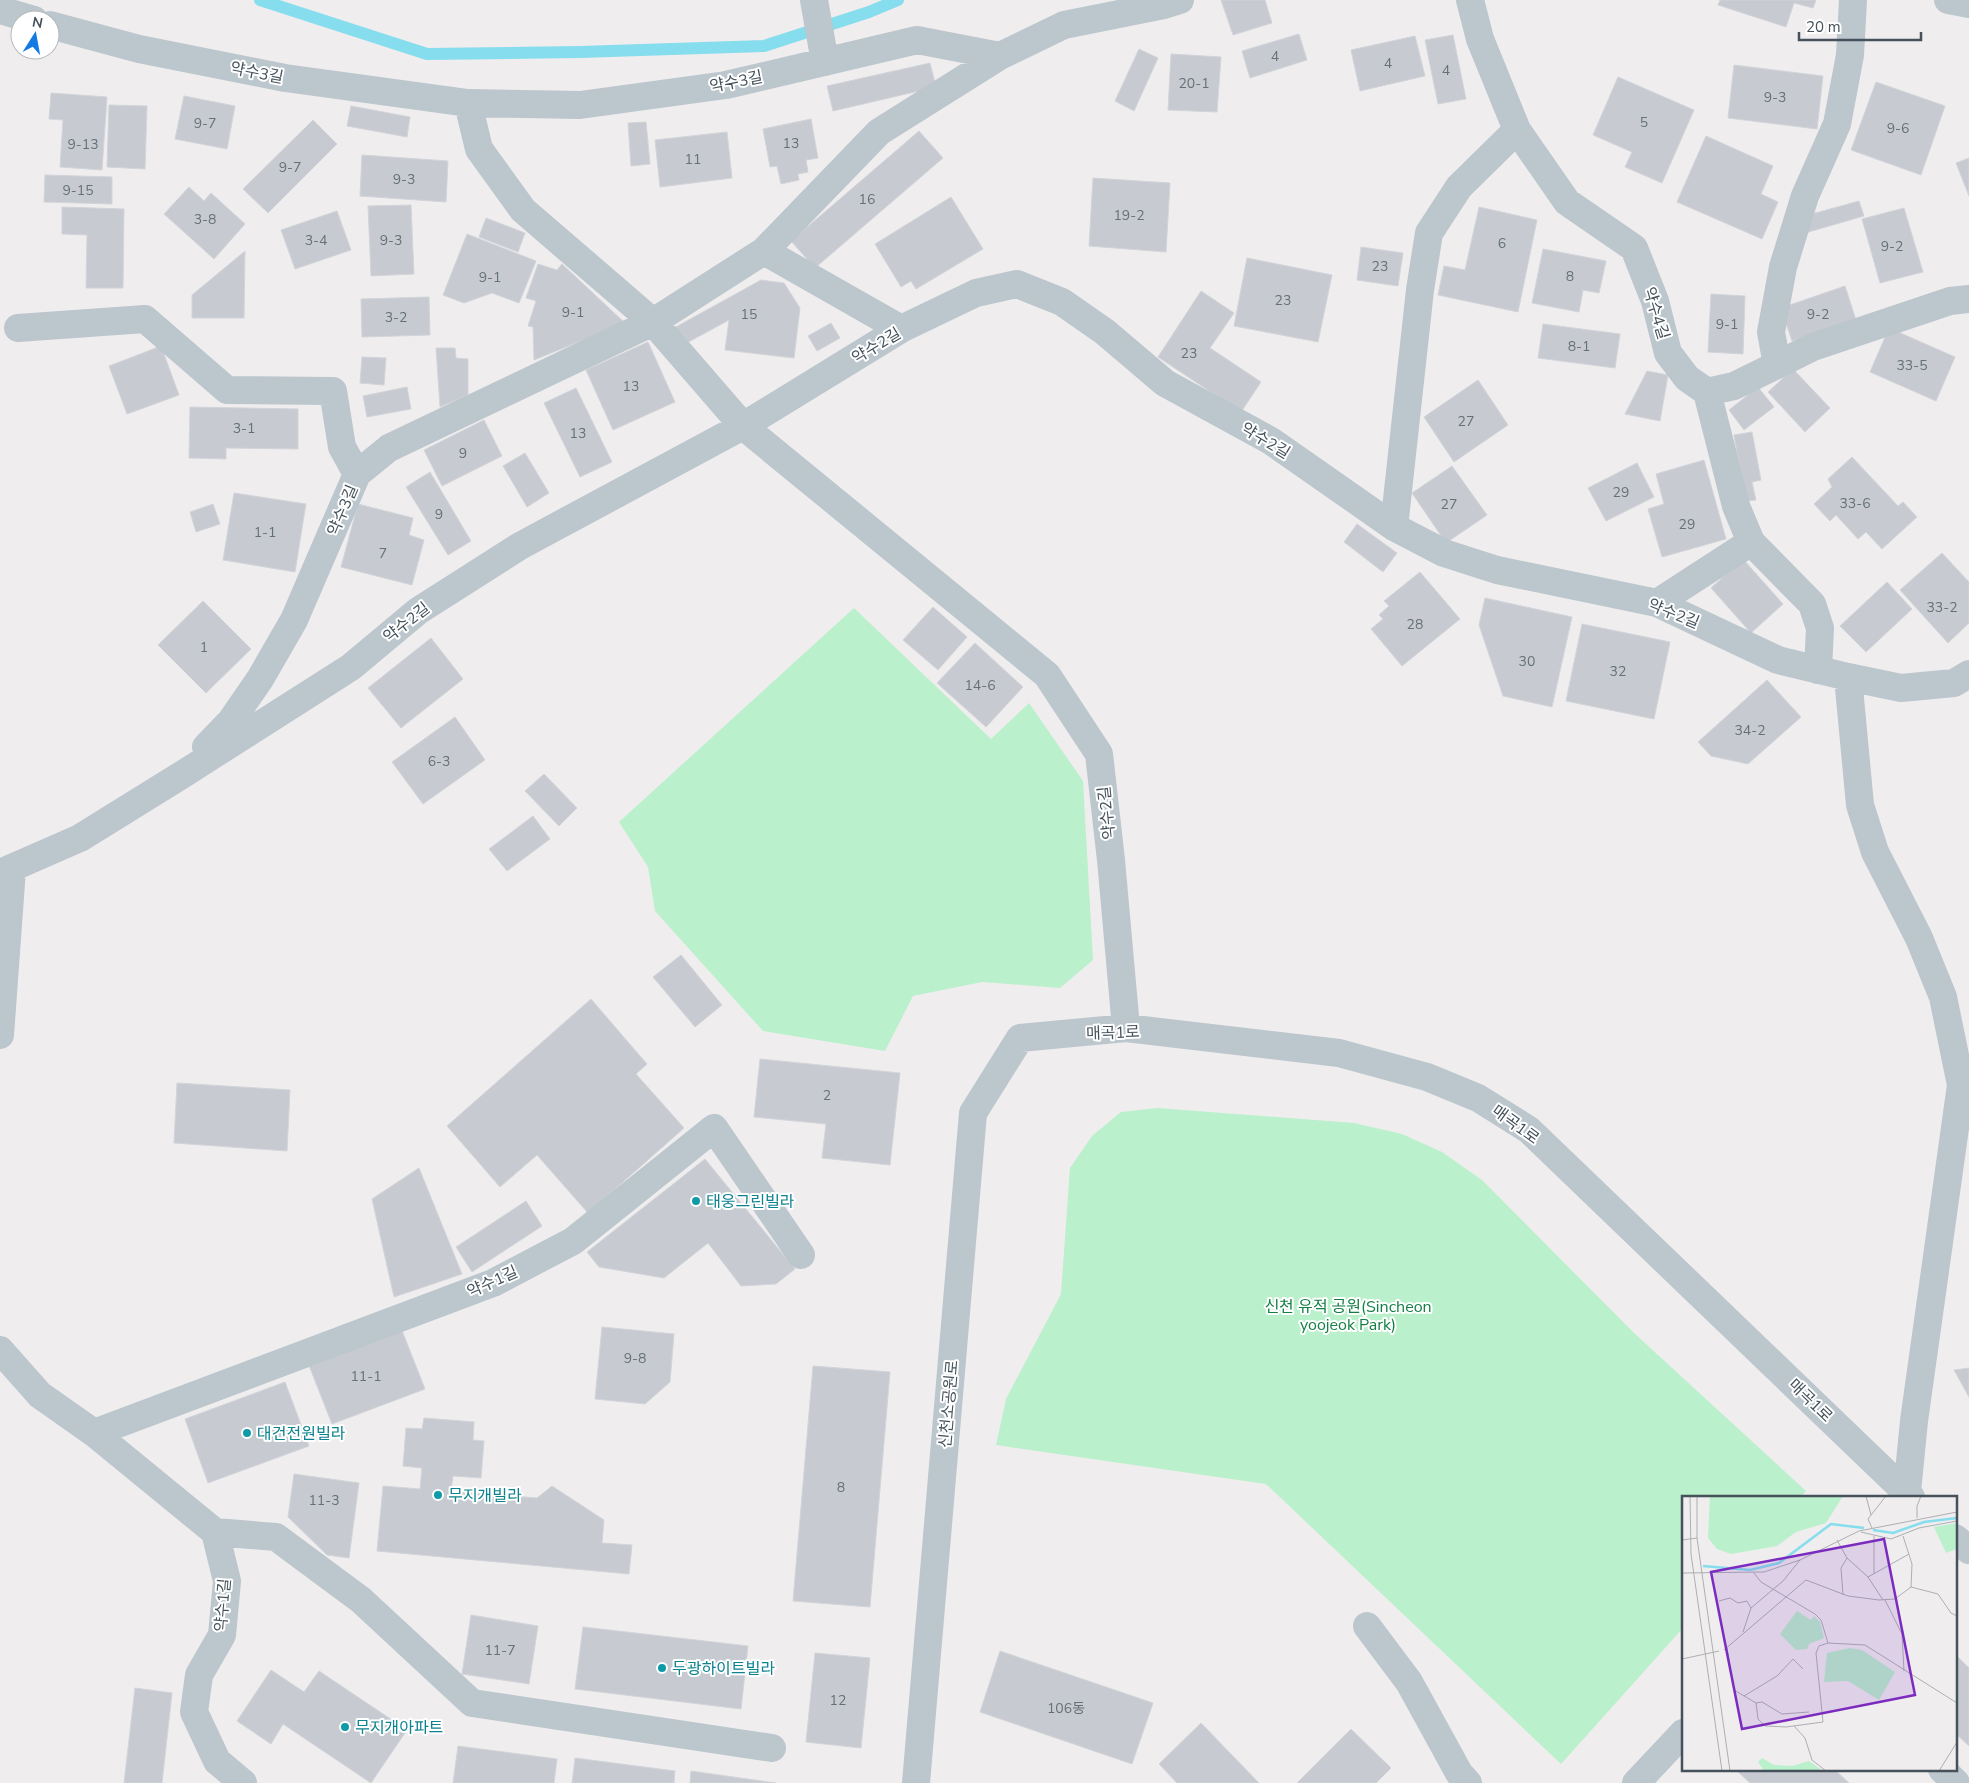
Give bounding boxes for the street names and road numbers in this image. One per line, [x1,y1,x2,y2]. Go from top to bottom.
street label: 약수3길 [228,57,285,89]
street label: 약수3길 [708,66,765,98]
street label: 약수4길 [1638,284,1674,342]
street label: 약수2길 [848,323,905,369]
street label: 약수2길 [1237,418,1294,464]
street label: 약수3길 [322,481,364,539]
street label: 약수2길 [1645,594,1703,634]
street label: 약수2길 [379,598,435,648]
street label: 약수2길 [1093,785,1121,841]
street label: 매곡1로 [1086,1021,1141,1045]
street label: 매곡1로 [1487,1100,1544,1150]
street label: 약수1길 [463,1261,521,1303]
street label: 신천소공원로 [934,1359,964,1449]
street label: 매곡1로 [1783,1374,1837,1427]
street label: 약수1길 [210,1577,236,1633]

